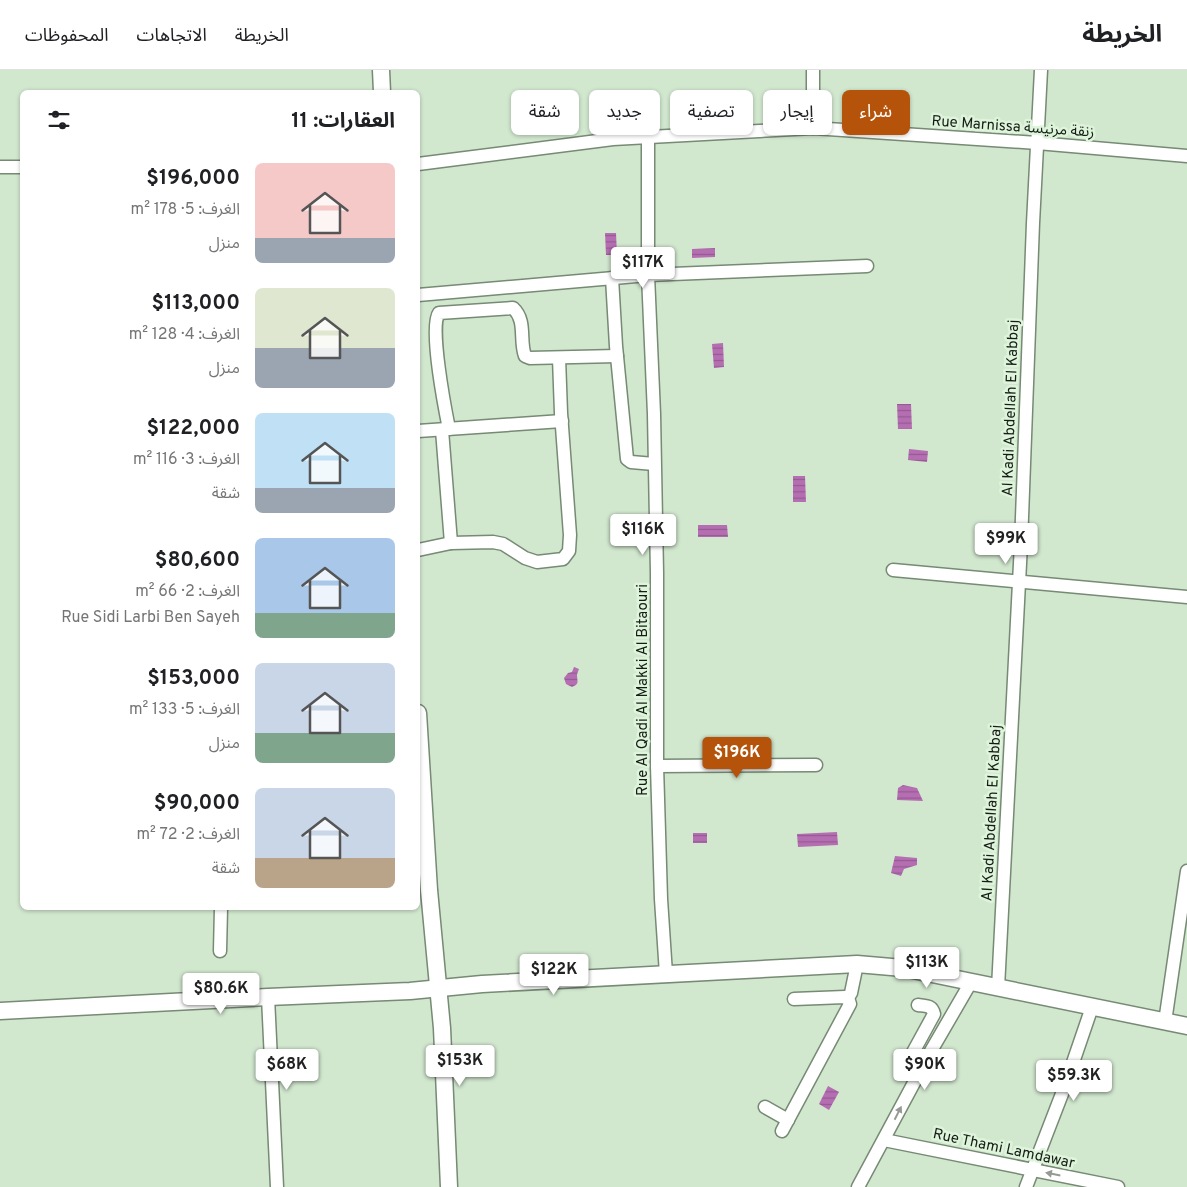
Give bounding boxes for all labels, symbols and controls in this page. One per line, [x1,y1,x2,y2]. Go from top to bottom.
text: الخريطة [1082,21,1162,51]
text: المحفوظات [25,25,109,48]
text: الاتجاهات [137,25,207,48]
text: الخريطة [235,25,289,48]
chip: شقة [511,90,579,135]
chip: جديد [589,90,660,135]
chip: تصفية [670,90,753,135]
chip: إيجار [763,90,832,135]
chip: شراء [842,90,910,135]
icon: filters [45,106,73,134]
text: العقارات: 11 [291,108,395,135]
street label: Rue Marnissa زنقة مرنيسة [931,112,1095,143]
text: $196,000 [146,165,240,192]
icon: home [295,183,355,243]
text: الغرف: 5 · 178 m² [131,200,240,220]
text: منزل [209,234,240,254]
pin: $117K [608,246,678,289]
text: $117K [622,253,664,273]
text: $113,000 [152,290,240,317]
icon: home [295,308,355,368]
street label: Al Kadi Abdellah El Kabbaj [999,319,1024,497]
text: الغرف: 4 · 128 m² [129,325,240,345]
text: منزل [209,359,240,379]
text: $122,000 [146,415,240,442]
icon: home [295,433,355,493]
text: الغرف: 3 · 116 m² [133,450,240,470]
text: شقة [212,484,240,504]
pin: $116K [608,514,678,556]
text: $116K [621,520,665,540]
pin: $99K [976,522,1036,565]
text: $99K [986,529,1026,549]
text: $80,600 [155,547,240,574]
icon: home [295,558,355,618]
text: الغرف: 2 · 66 m² [135,582,240,602]
street label: Rue Al Qadi Al Makki Al Bitaouri [634,584,653,796]
text: Rue Sidi Larbi Ben Sayeh [61,608,240,628]
text: $153,000 [147,665,240,692]
icon: home [295,683,355,743]
text: الغرف: 5 · 133 m² [129,700,240,720]
street label: Al Kadi Abdellah El Kabbaj [978,724,1007,902]
text: منزل [209,734,240,754]
pin: $196K [702,736,772,779]
text: $196K [713,743,761,763]
text: $90,000 [154,790,240,817]
icon: home [295,808,355,868]
text: الغرف: 2 · 72 m² [136,825,240,845]
text: شقة [212,859,240,879]
pin: $113K [892,946,962,989]
text: $113K [905,953,949,973]
pin: $122K [519,954,589,996]
text: $122K [531,960,577,980]
pin: $80.6K [180,972,262,1015]
text: $80.6K [193,979,249,999]
pin: $153K [425,1044,495,1087]
pin: $68K [257,1048,317,1091]
pin: $90K [895,1048,955,1091]
text: $153K [437,1051,483,1071]
text: $68K [267,1055,307,1075]
text: $90K [904,1055,946,1075]
pin: $59.3K [1033,1060,1115,1102]
text: $59.3K [1047,1066,1101,1086]
one-way arrow [894,1106,902,1121]
street label: Rue Thami Lamdawar [931,1125,1077,1174]
one-way arrow [1044,1170,1060,1178]

